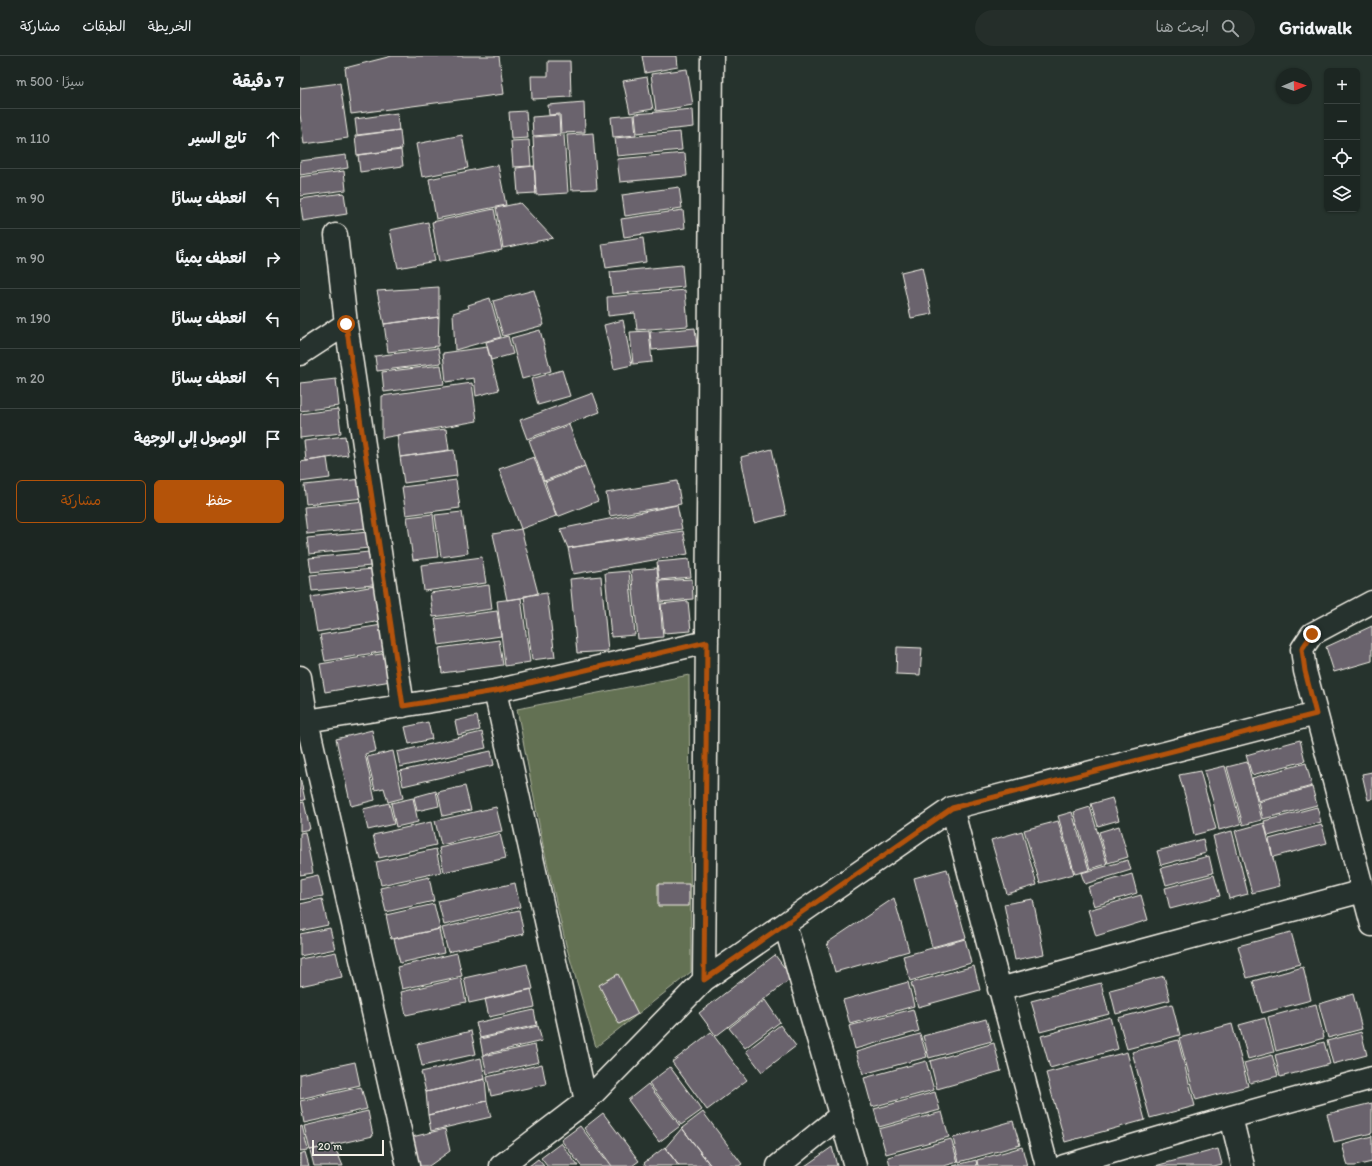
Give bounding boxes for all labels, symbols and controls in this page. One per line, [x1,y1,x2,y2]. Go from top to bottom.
search box [975,10,1255,46]
text: Gridwalk [1279,16,1352,39]
icon: search [1219,17,1241,39]
text: مشاركة [20,18,60,35]
text: الطبقات [82,18,126,35]
text: الخريطة [148,18,191,35]
text: ابحث هنا [1155,18,1209,36]
north arrow [1276,68,1312,104]
map controls [1324,68,1360,212]
button: + [1324,68,1360,104]
text: 7 دقيقة [233,71,284,91]
text: سيرًا · 500 m [16,74,84,89]
button: − [1324,104,1360,140]
icon: ahead [262,128,284,150]
text: تابع السير [189,129,246,147]
text: 110 m [16,131,50,146]
button: locate [1324,140,1360,176]
button: layers [1324,176,1360,212]
icon: left [262,188,284,210]
text: انعطف يسارًا [172,189,246,207]
text: 90 m [16,191,45,206]
icon: right [262,248,284,270]
text: انعطف يمينًا [176,249,246,267]
text: 90 m [16,251,45,266]
icon: left [262,308,284,330]
text: انعطف يسارًا [172,309,246,327]
text: 190 m [16,311,51,326]
route start [337,315,355,333]
icon: left [262,368,284,390]
text: انعطف يسارًا [172,369,246,387]
text: 20 m [16,371,45,386]
icon: arrive [262,428,284,450]
text: الوصول إلى الوجهة [134,429,246,447]
button: مشاركة [16,480,146,523]
button: حفظ [154,480,284,523]
route end [1303,625,1321,643]
scale bar [312,1138,384,1157]
text: 20 m [318,1140,342,1153]

